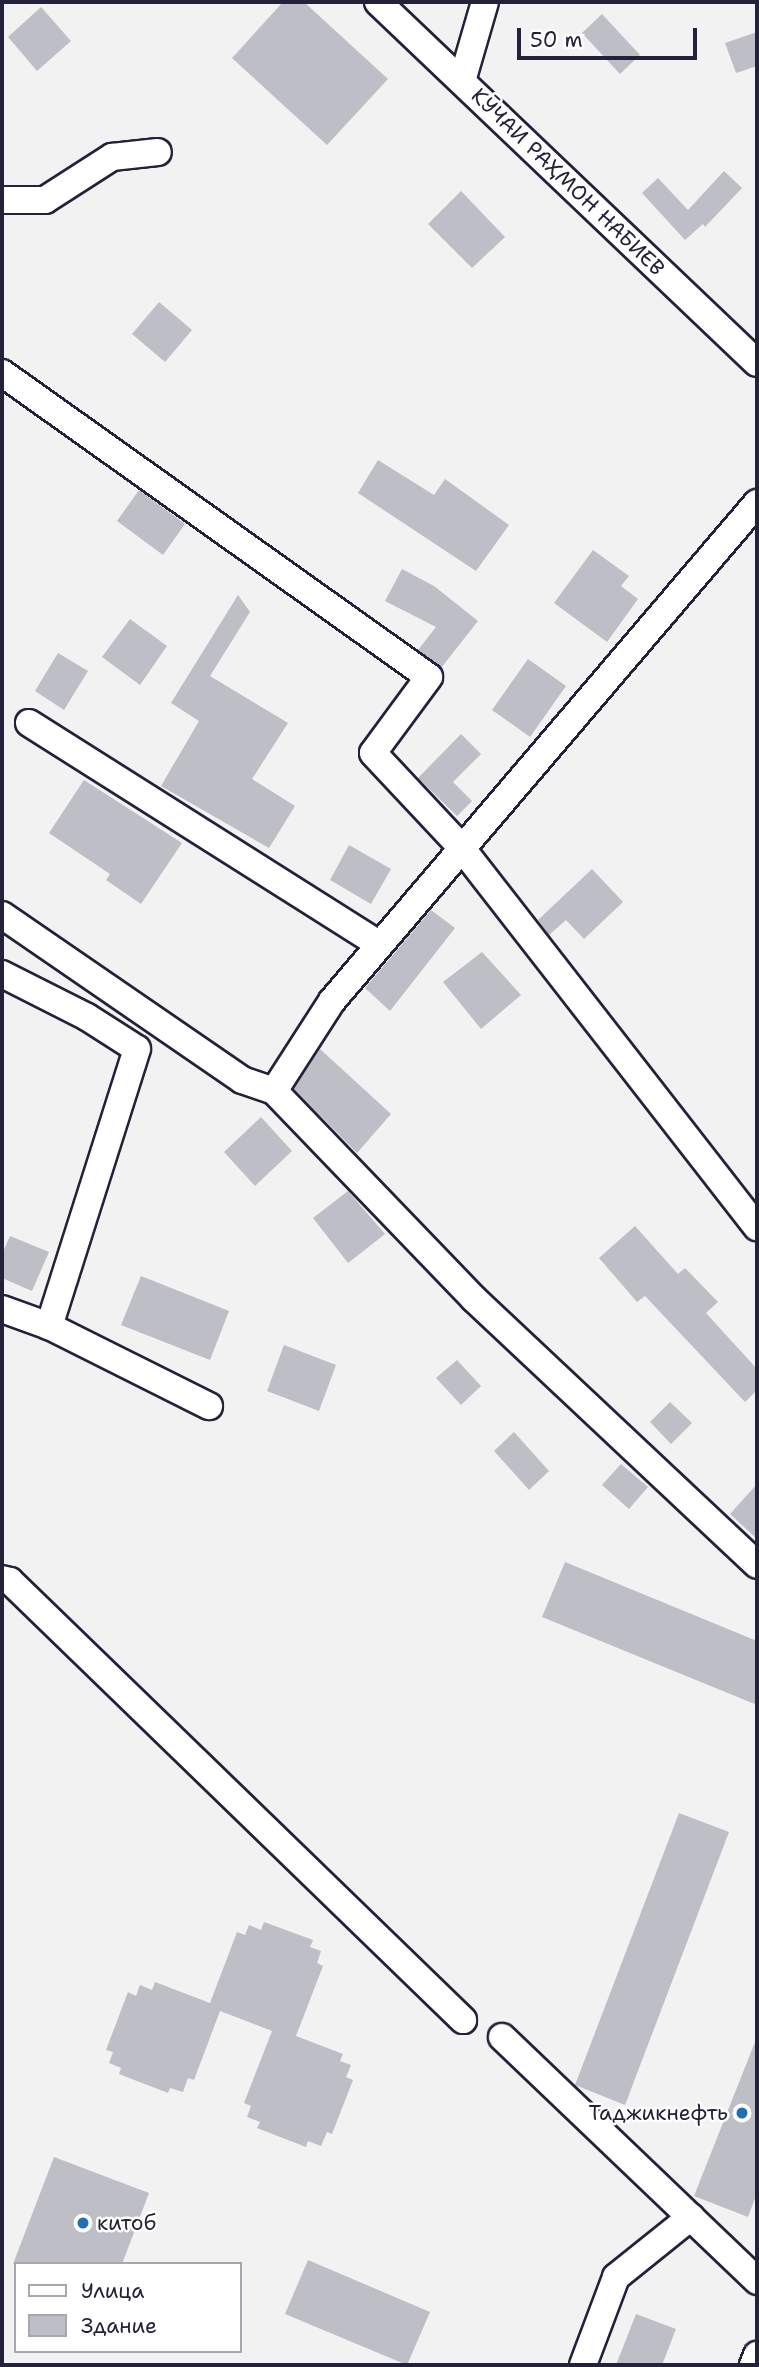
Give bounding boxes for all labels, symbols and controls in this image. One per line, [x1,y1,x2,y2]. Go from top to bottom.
scale bar [521,14,701,58]
text: 50 m [530,26,583,54]
street label: КӮЧАИ РАҲМОН НАБИЕВ [466,83,670,281]
place label: Таджикнефть [589,2100,728,2126]
marker: Таджикнефть [734,2105,750,2121]
place label: китоб [97,2210,156,2236]
marker: китоб [75,2215,91,2231]
legend [14,2262,242,2353]
text: Улица [81,2277,144,2305]
text: Здание [81,2312,157,2340]

